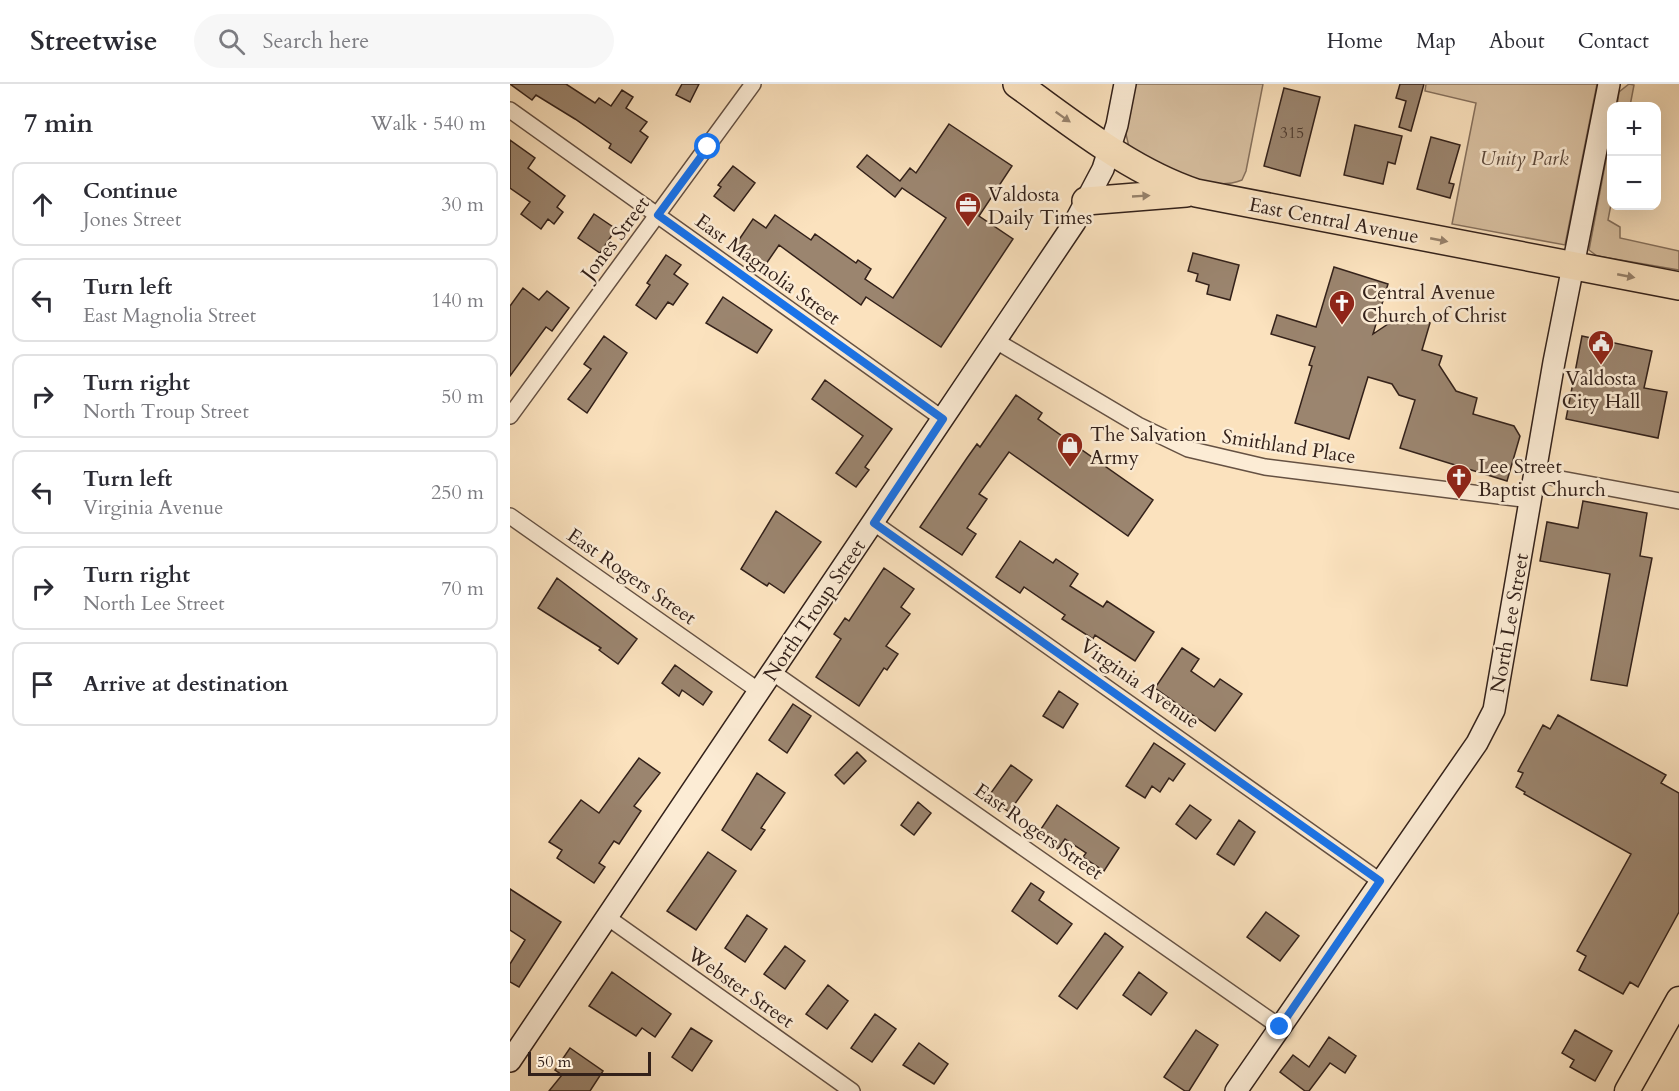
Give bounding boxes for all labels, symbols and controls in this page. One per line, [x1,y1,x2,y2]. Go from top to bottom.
search box [194,14,614,68]
text: Streetwise [30,22,158,60]
icon: search [215,25,248,58]
text: Search here [263,26,369,56]
text: Home [1327,27,1383,56]
text: Map [1416,27,1456,56]
text: About [1489,27,1545,56]
text: Contact [1578,27,1649,56]
map controls [1607,102,1661,210]
button: + [1607,102,1661,156]
text: 7 min [24,106,93,141]
text: Walk · 540 m [371,110,486,137]
one-way arrow [1055,111,1071,123]
house number: 315 [1280,122,1304,144]
route start [694,133,720,159]
park label: Unity Park [1479,145,1569,172]
button: − [1607,156,1661,210]
text: Continue [83,176,178,206]
place label: Valdosta Daily Times [988,181,1093,231]
icon: ahead [26,188,59,221]
street label: Jones Street [573,190,656,288]
office icon: Valdosta Daily Times [953,190,983,228]
text: 30 m [441,191,484,218]
one-way arrow [1131,191,1150,200]
street label: East Central Avenue [1247,191,1421,250]
text: Jones Street [83,206,181,233]
street label: East Magnolia Street [690,208,846,332]
one-way arrow [1430,236,1449,245]
text: Turn left [83,272,172,302]
one-way arrow [1617,272,1636,281]
place label: Central Avenue Church of Christ [1362,279,1507,329]
icon: left [26,284,59,317]
text: 140 m [431,287,484,314]
church icon: Central Avenue Church of Christ [1327,288,1357,326]
text: East Magnolia Street [83,302,256,329]
public building icon: Valdosta City Hall [1586,328,1616,366]
place label: Valdosta City Hall [1562,365,1640,415]
text: Turn right [83,368,190,398]
icon: right [26,380,59,413]
text: 50 m [441,383,484,410]
text: North Troup Street [83,398,249,425]
place label: The Salvation Army [1090,421,1207,471]
street label: Smithland Place [1220,423,1358,470]
shop icon: The Salvation Army [1055,430,1085,468]
place label: Lee Street Baptist Church [1478,453,1606,503]
church icon: Lee Street Baptist Church [1444,462,1474,500]
text: Turn left [83,464,172,494]
icon: left [26,476,59,509]
text: 250 m [431,479,484,506]
text: Virginia Avenue [83,494,223,521]
street label: East Rogers Street [562,522,702,631]
street label: North Troup Street [757,533,872,687]
street label: North Lee Street [1484,550,1535,695]
text: Turn right [83,560,190,590]
icon: right [26,572,59,605]
text: 70 m [441,575,484,602]
text: North Lee Street [83,590,225,617]
street label: Virginia Avenue [1075,632,1205,735]
icon: arrive [26,668,59,701]
text: Arrive at destination [83,669,288,699]
street label: East Rogers Street [969,777,1109,886]
street label: Webster Street [681,940,800,1035]
route end [1266,1013,1292,1039]
scale bar [528,1049,651,1076]
text: 50 m [537,1051,571,1073]

